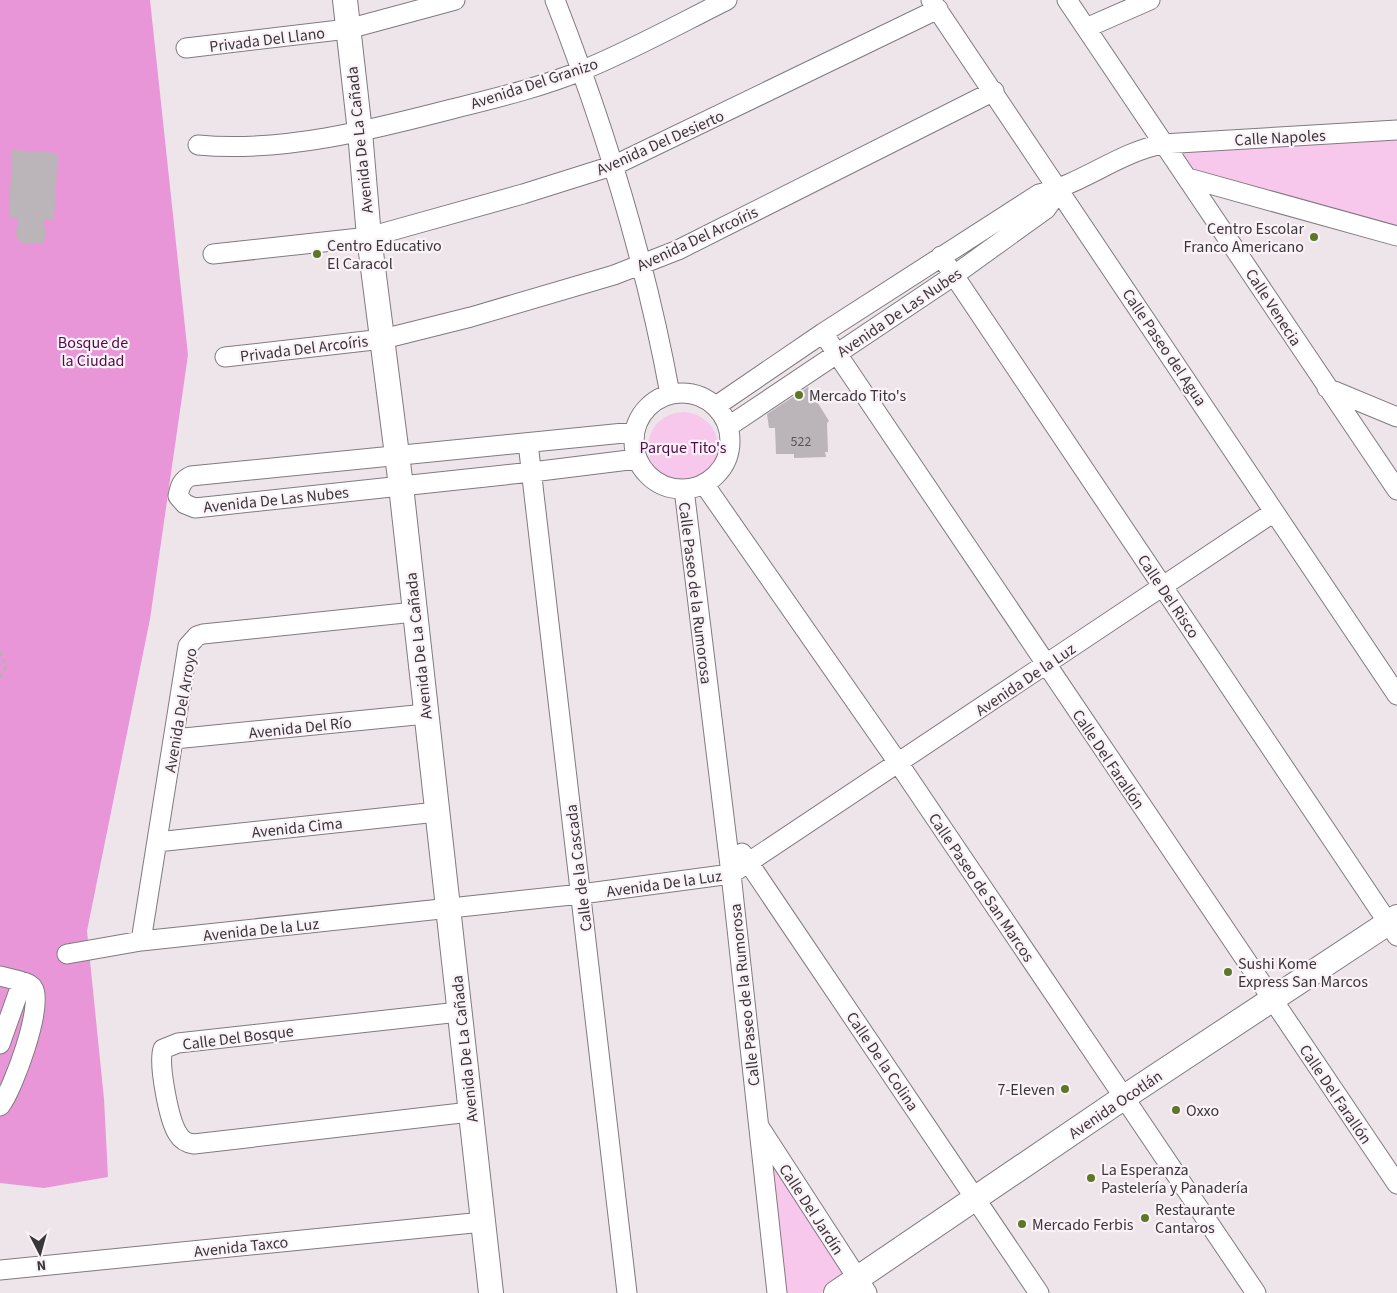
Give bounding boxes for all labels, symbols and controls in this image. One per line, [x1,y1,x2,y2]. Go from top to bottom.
street label: Privada Del Llano [208,22,326,58]
street label: Avenida Del Granizo [468,53,601,115]
street label: Avenida De La Cañada [341,65,379,215]
street label: Avenida Del Desierto [593,105,728,181]
street label: Calle Napoles [1234,125,1326,151]
street label: Avenida Del Arcoíris [633,201,762,277]
place label: Centro Escolar Franco Americano [1184,218,1304,258]
marker: Centro Escolar Franco Americano [1308,231,1320,243]
place label: Centro Educativo El Caracol [327,235,442,275]
marker: Centro Educativo El Caracol [311,248,323,260]
street label: Avenida De Las Nubes [833,263,966,363]
street label: Calle Venecia [1240,264,1306,351]
street label: Calle Paseo del Agua [1117,285,1212,411]
street label: Privada Del Arcoíris [239,330,370,368]
park label: Bosque de la Ciudad [58,332,128,372]
place label: Mercado Tito's [809,385,906,407]
marker: Mercado Tito's [793,389,805,401]
house number: 522 [791,432,811,452]
park label: Parque Tito's [640,437,727,459]
street label: Avenida De Las Nubes [202,481,350,519]
street label: Calle Paseo de la Rumorosa [673,501,717,685]
street label: Calle Del Risco [1132,550,1204,643]
street label: Avenida De La Cañada [400,571,438,721]
street label: Avenida De la Luz [971,638,1080,721]
street label: Avenida Del Arroyo [159,646,203,774]
street label: Calle Del Farallón [1067,705,1150,814]
street label: Avenida Del Río [247,712,353,744]
street label: Calle de la Cascada [560,803,598,933]
street label: Calle Paseo de San Marcos [923,809,1039,967]
street label: Avenida Cima [251,812,344,844]
street label: Avenida De la Luz [605,865,723,903]
street label: Calle Paseo de la Rumorosa [724,903,766,1087]
street label: Avenida De la Luz [202,913,320,947]
place label: Sushi Kome Express San Marcos [1238,953,1368,993]
marker: Sushi Kome Express San Marcos [1222,966,1234,978]
street label: Avenida De La Cañada [446,974,484,1124]
street label: Calle De la Colina [841,1008,924,1116]
street label: Calle Del Bosque [181,1020,295,1056]
street label: Calle Del Farallón [1294,1040,1377,1149]
street label: Avenida Ocotlán [1064,1065,1167,1144]
place label: 7-Eleven [997,1079,1055,1101]
marker: 7-Eleven [1059,1083,1071,1095]
place label: Oxxo [1186,1100,1219,1122]
marker: Oxxo [1170,1104,1182,1116]
place label: La Esperanza Pastelería y Panadería [1101,1159,1248,1199]
street label: Calle Del Jardín [774,1160,849,1259]
marker: La Esperanza Pastelería y Panadería [1085,1172,1097,1184]
place label: Restaurante Cantaros [1155,1199,1235,1239]
marker: Restaurante Cantaros [1139,1212,1151,1224]
place label: Mercado Ferbis [1032,1214,1134,1236]
marker: Mercado Ferbis [1016,1218,1028,1230]
north arrow [15,1228,65,1278]
street label: Avenida Taxco [193,1231,289,1263]
text: N [36,1255,47,1275]

